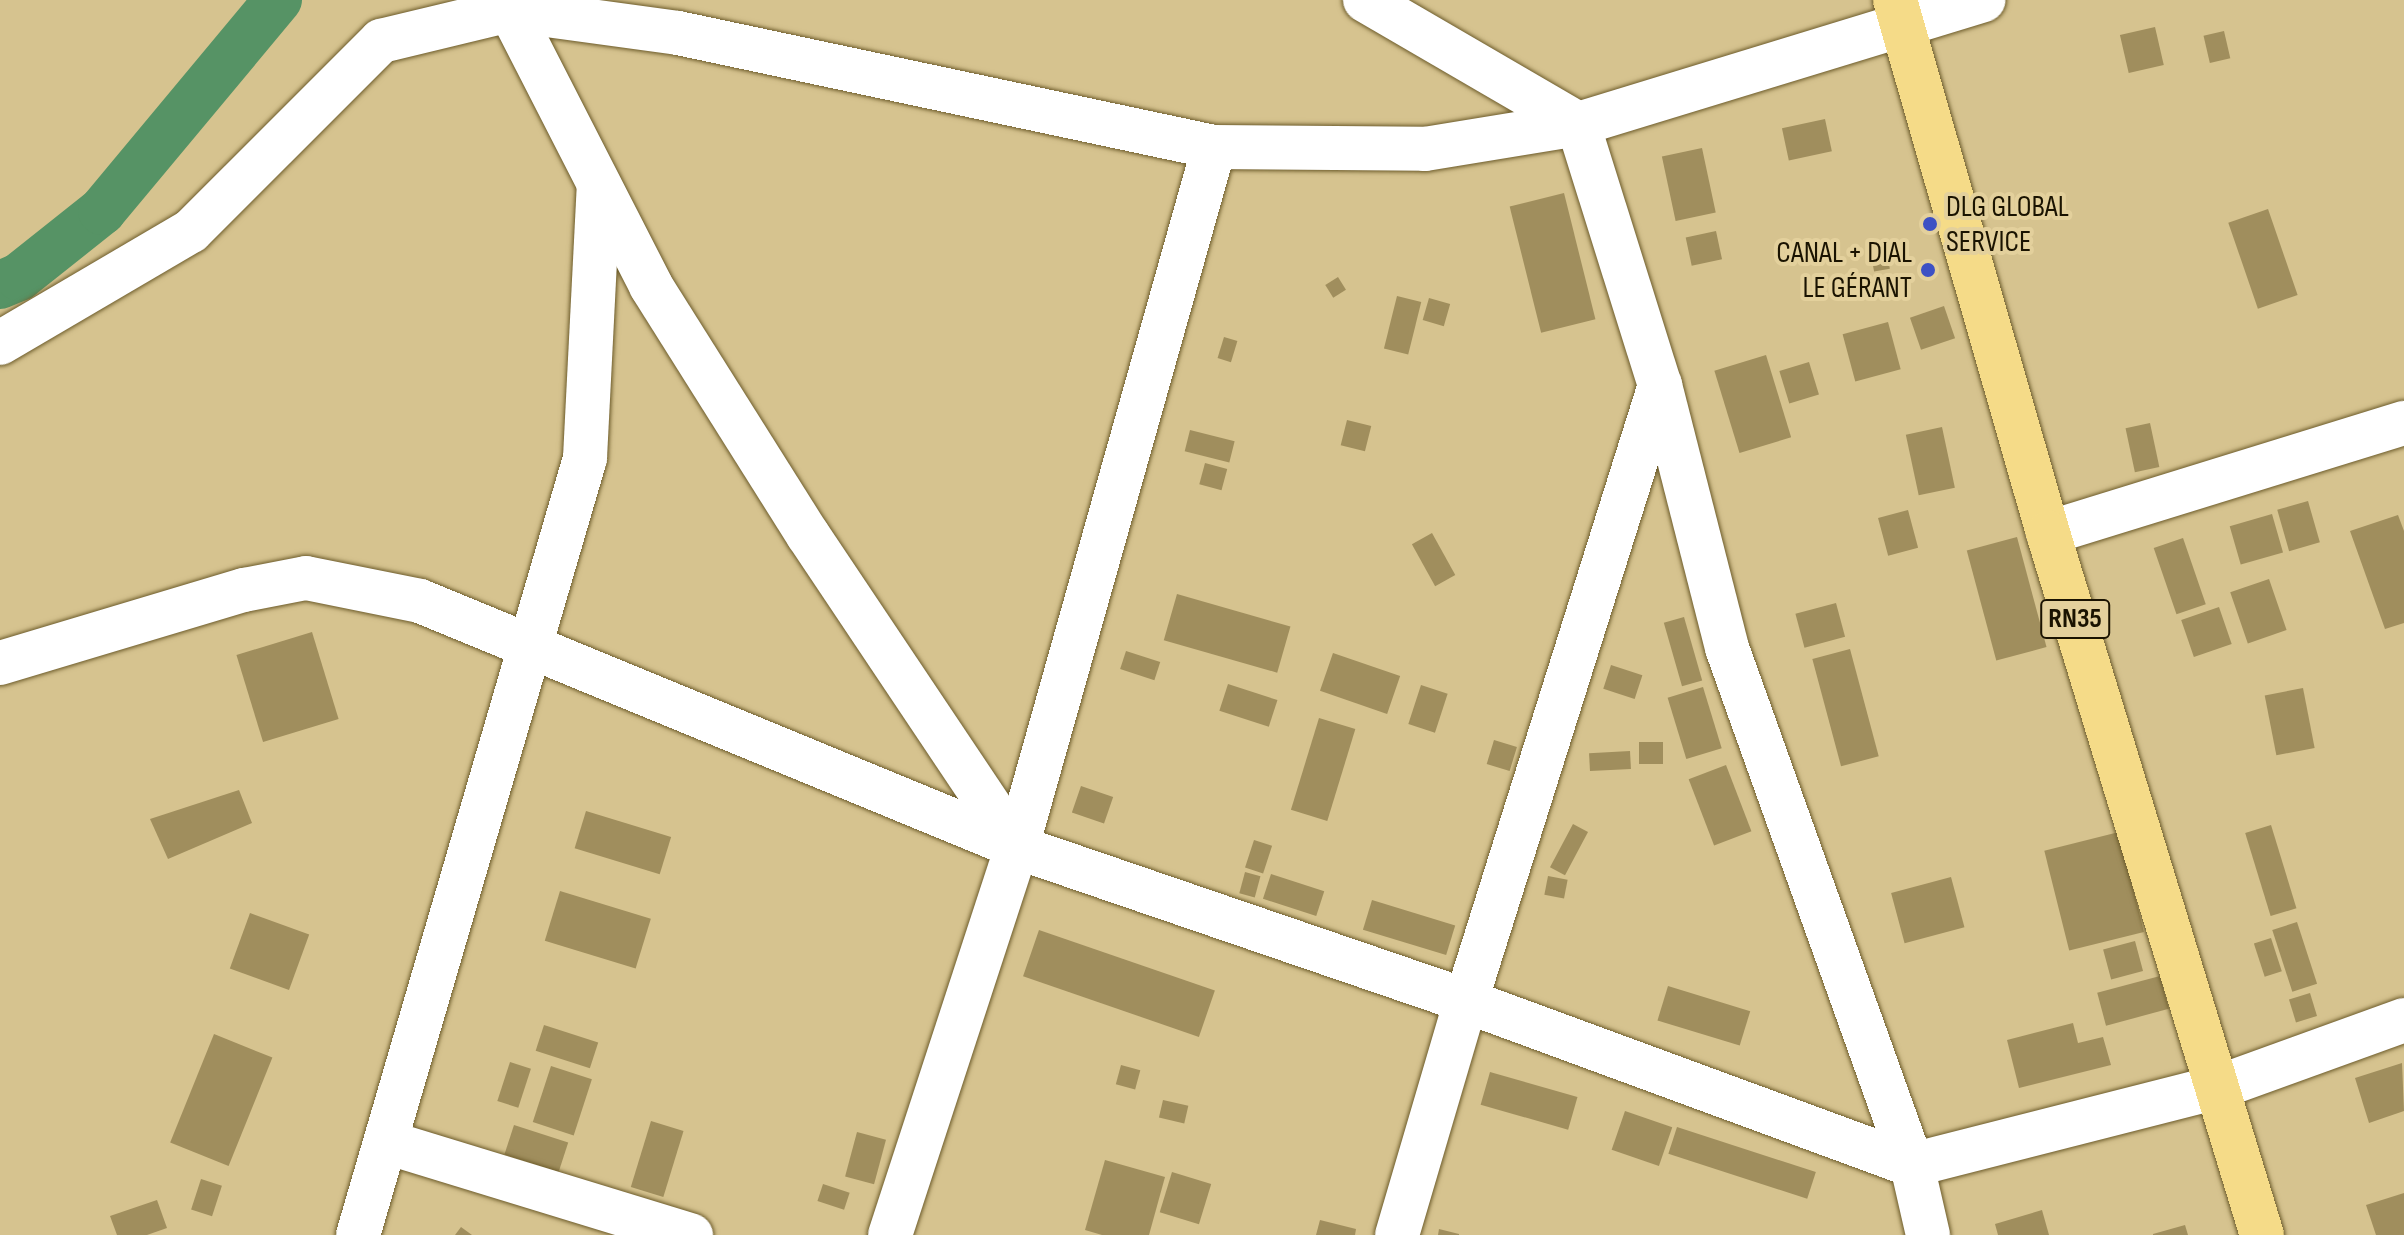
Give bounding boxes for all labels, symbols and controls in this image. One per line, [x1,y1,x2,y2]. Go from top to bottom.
place label: DLG GLOBAL SERVICE [1946,189,2069,260]
marker: DLG GLOBAL SERVICE [1921,215,1939,233]
place label: CANAL + DIAL LE GÉRANT [1776,235,1912,306]
marker: CANAL + DIAL LE GÉRANT [1919,261,1937,279]
road number: RN35 [2039,595,2111,643]

